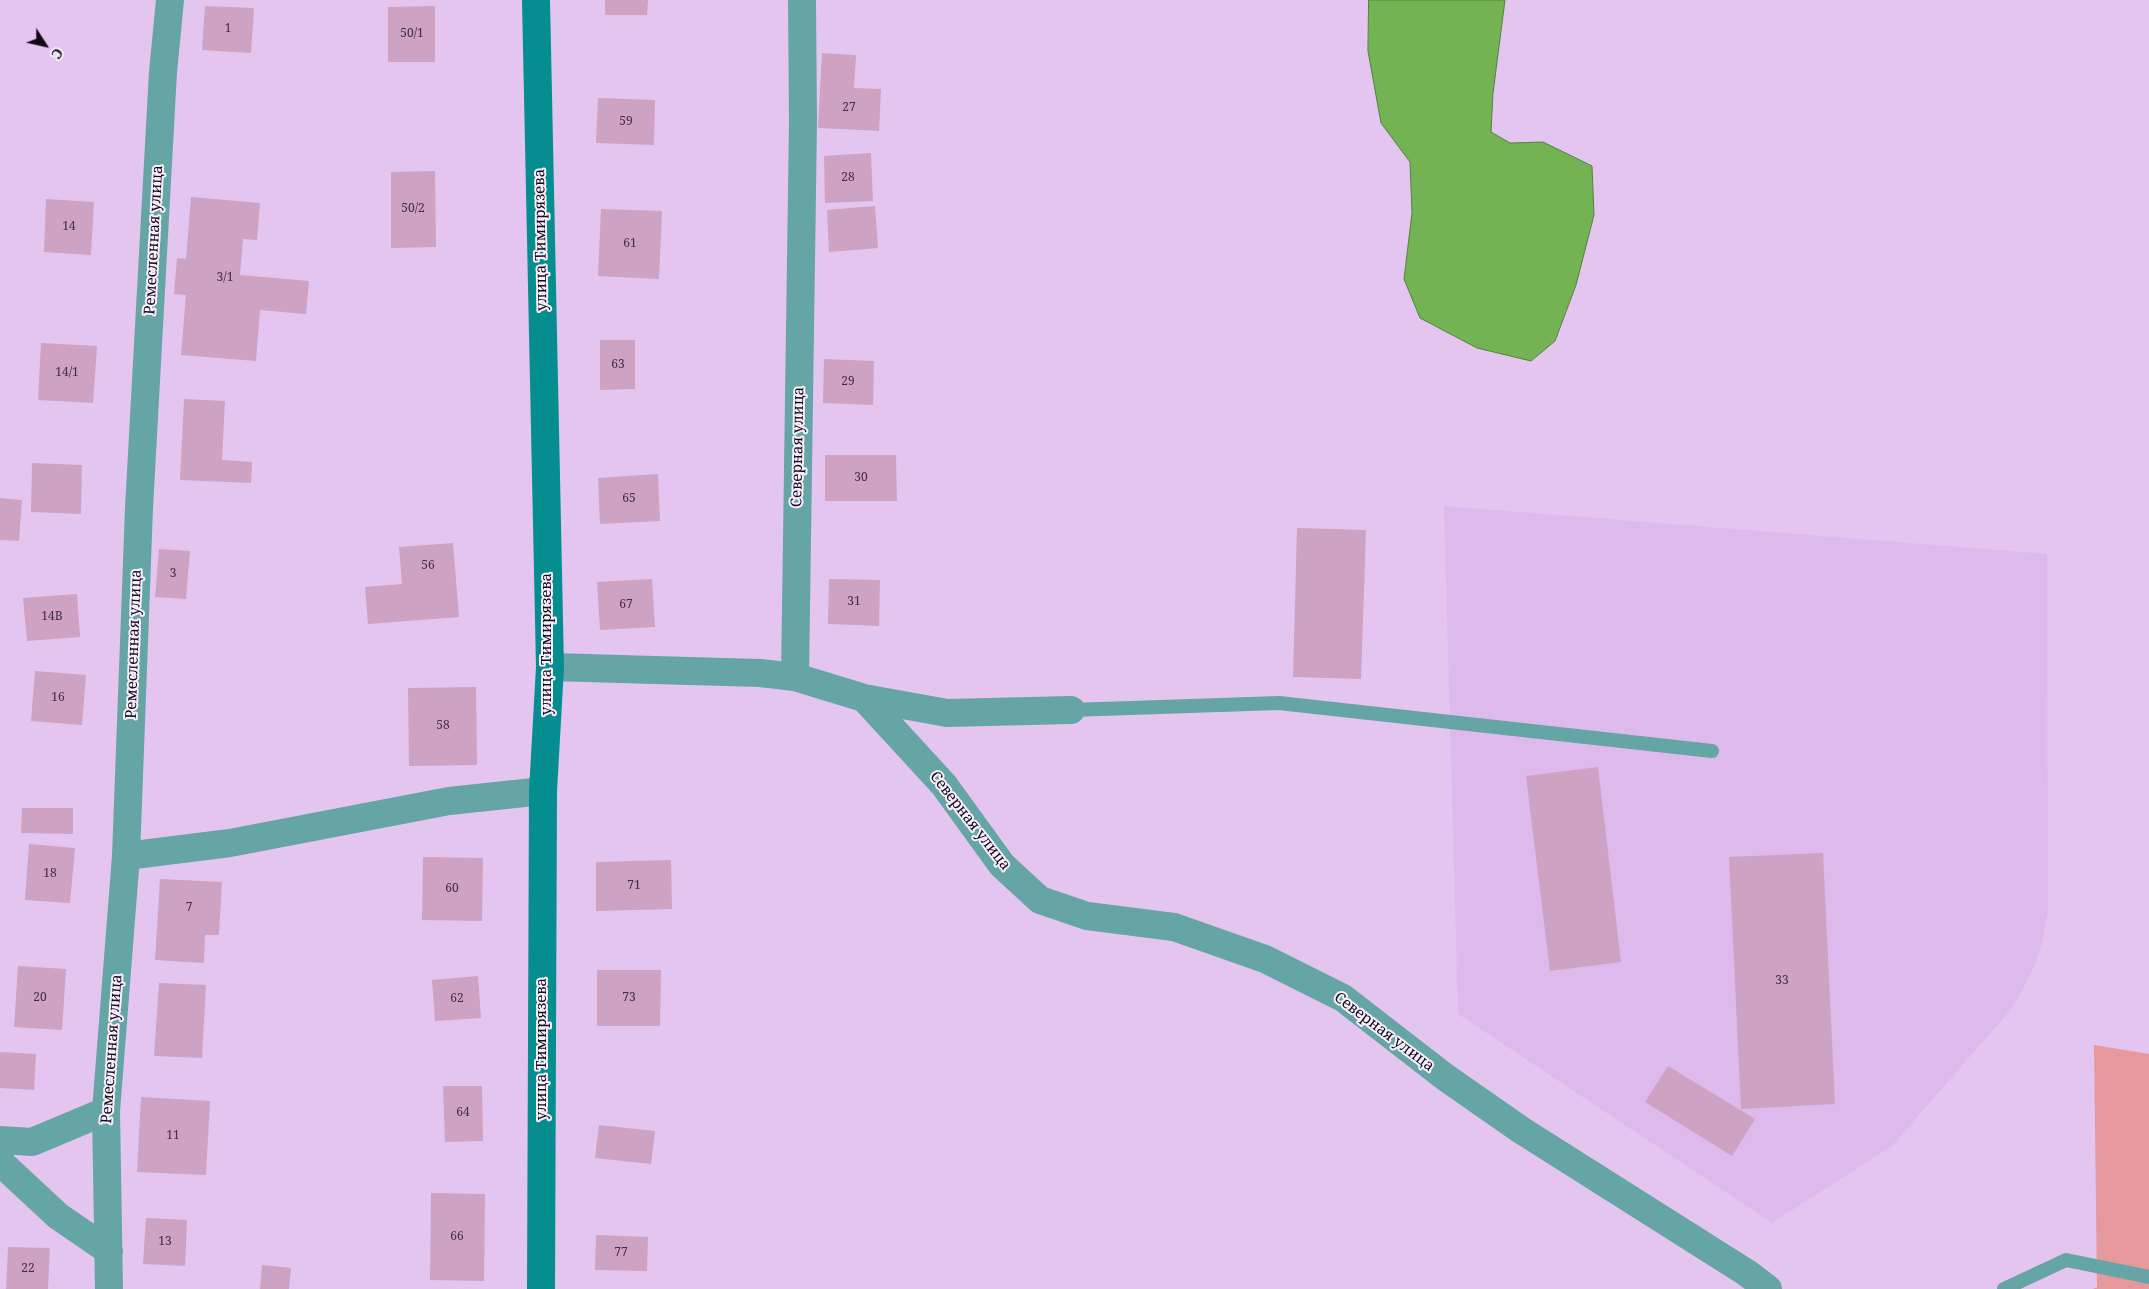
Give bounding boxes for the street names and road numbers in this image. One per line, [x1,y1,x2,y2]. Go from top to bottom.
street label: Ремесленная улица [141,165,167,315]
street label: улица Тимирязева [531,169,551,311]
street label: Северная улица [788,387,808,507]
street label: Ремесленная улица [122,569,146,719]
street label: улица Тимирязева [538,573,556,715]
street label: Северная улица [926,768,1014,874]
street label: Ремесленная улица [98,974,126,1124]
street label: улица Тимирязева [533,978,551,1120]
street label: Северная улица [1330,989,1438,1075]

